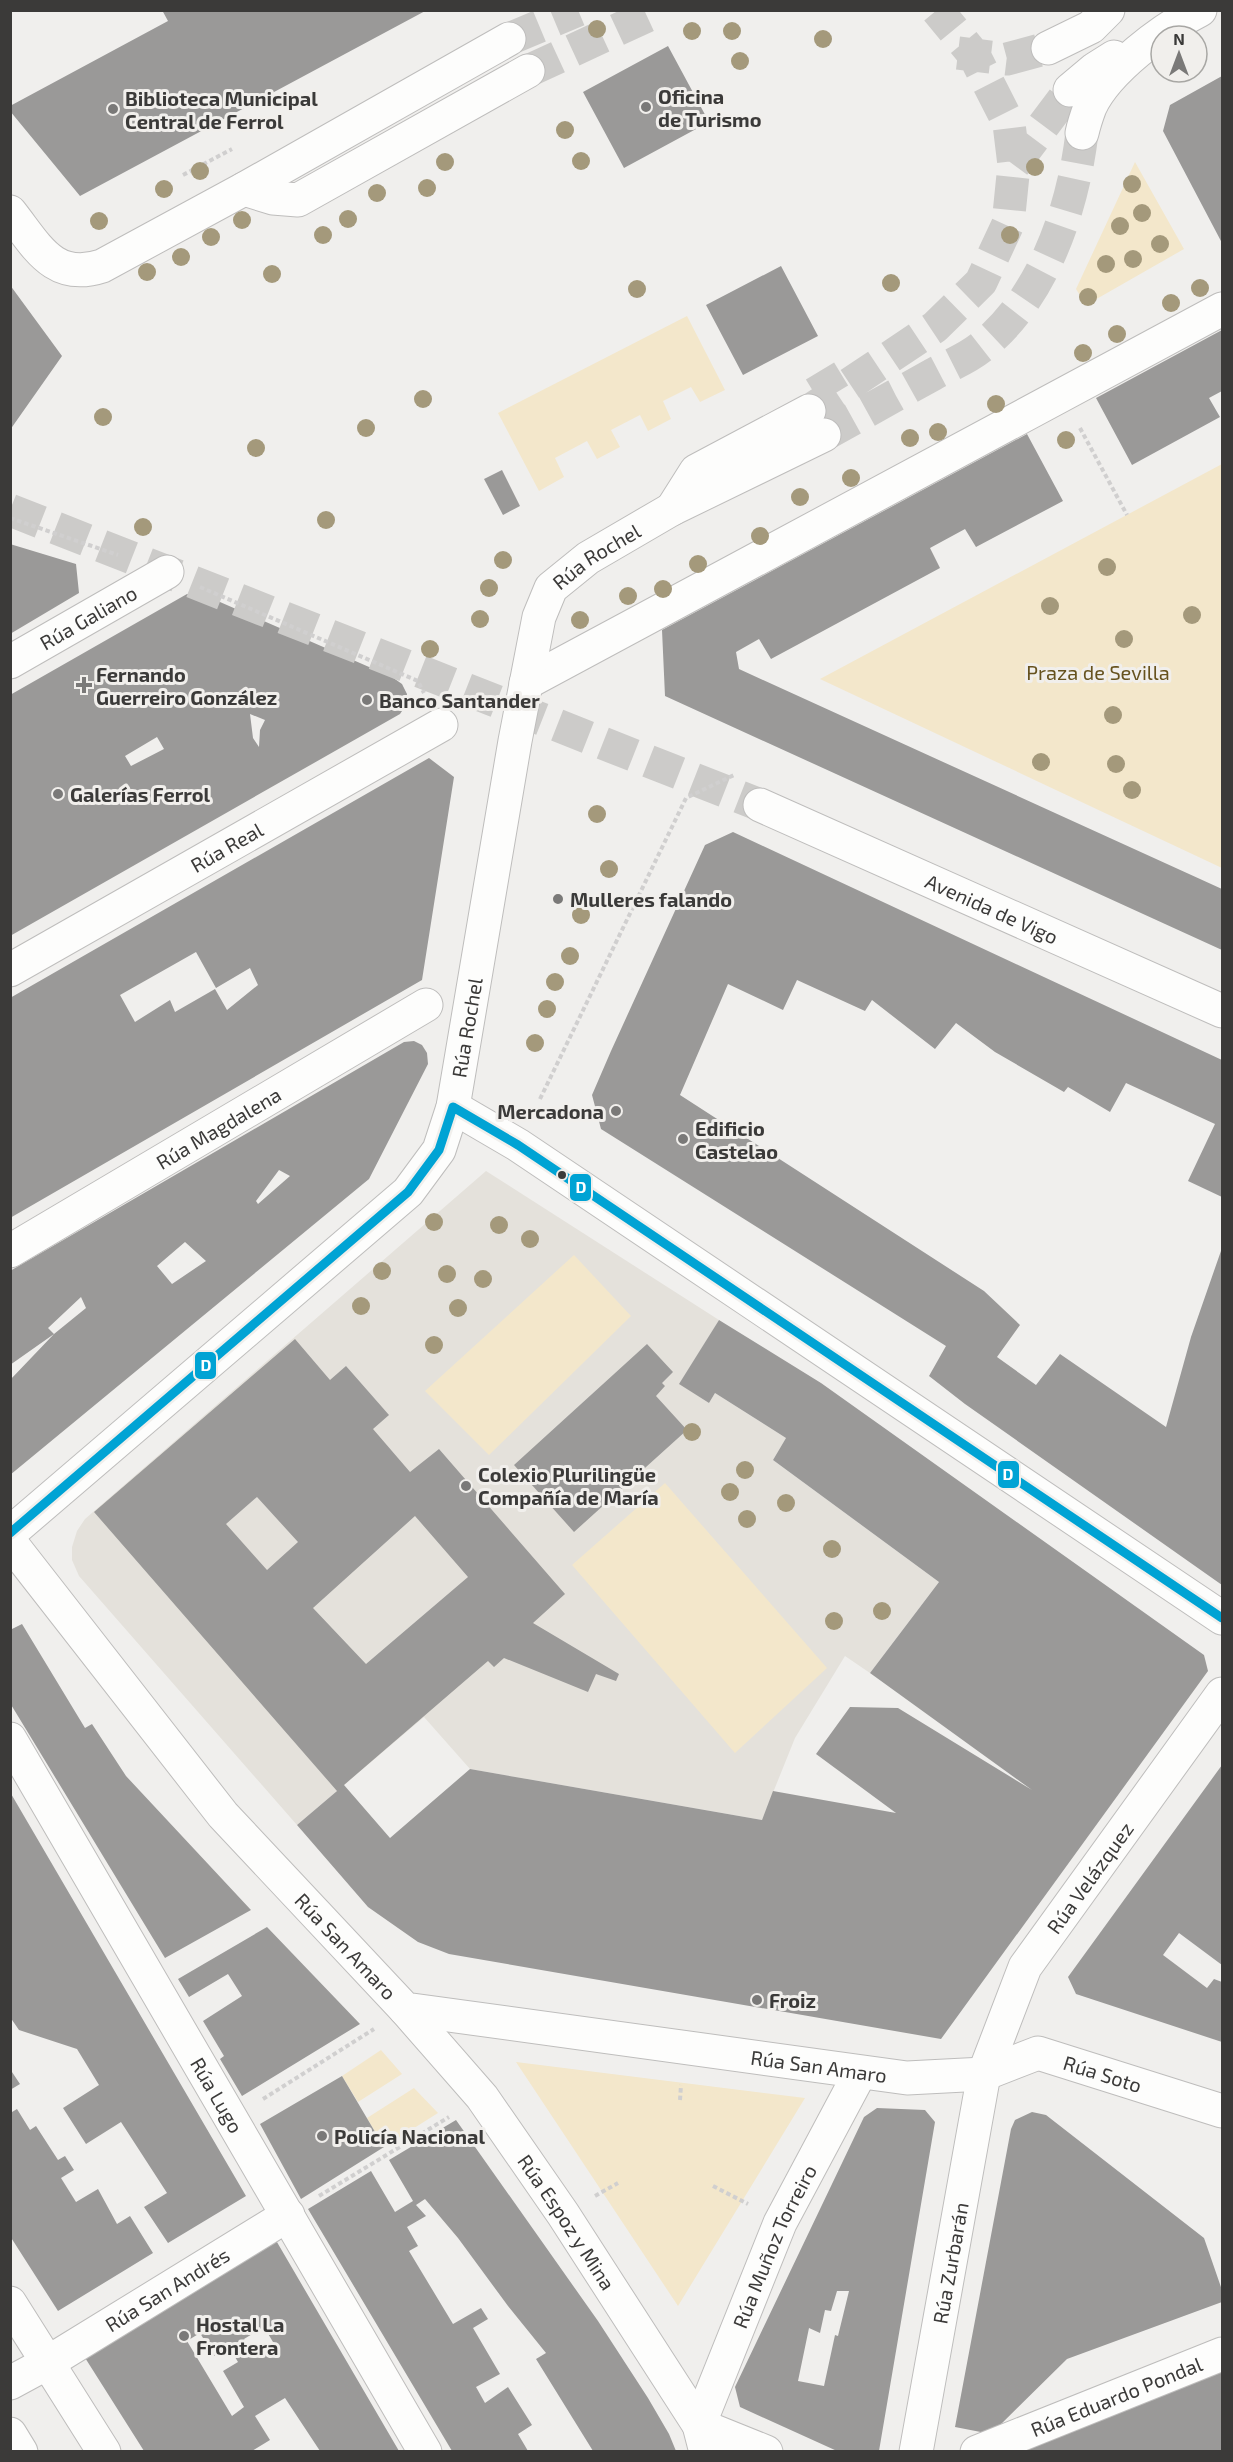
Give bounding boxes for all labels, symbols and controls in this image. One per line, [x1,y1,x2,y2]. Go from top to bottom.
north arrow [1149,24,1209,84]
text: N [1173,29,1185,48]
place label: Oficina de Turismo [658,84,762,131]
place label: Biblioteca Municipal Central de Ferrol [125,86,318,133]
marker: Oficina de Turismo [639,100,653,114]
marker: Biblioteca Municipal Central de Ferrol [106,102,120,116]
street label: Rúa Rochel [547,518,645,594]
street label: Rúa Galiano [35,580,141,654]
park label: Praza de Sevilla [1026,660,1170,684]
place label: Fernando Guerreiro González [96,662,277,709]
marker: Fernando Guerreiro González [77,678,91,692]
place label: Banco Santander [379,688,540,712]
marker: Banco Santander [360,693,374,707]
place label: Galerías Ferrol [70,782,210,806]
marker: Galerías Ferrol [51,787,65,801]
street label: Rúa Real [186,817,267,877]
street label: Avenida de Vigo [922,868,1062,948]
place label: Mulleres falando [570,887,732,911]
marker: Mulleres falando [551,892,565,906]
street label: Rúa Rochel [446,976,487,1079]
street label: Rúa Magdalena [152,1082,285,1174]
place label: Mercadona [497,1099,604,1123]
marker: Mercadona [609,1104,623,1118]
place label: Edificio Castelao [695,1116,778,1163]
marker: Edificio Castelao [676,1132,690,1146]
unlabelled marker [556,1169,568,1181]
line badge: D [569,1173,592,1202]
text: D [576,1177,587,1196]
line badge: D [194,1351,217,1380]
text: D [201,1355,212,1374]
line badge: D [997,1460,1020,1489]
place label: Colexio Plurilingüe Compañía de María [478,1462,659,1509]
text: D [1003,1464,1014,1483]
marker: Colexio Plurilingüe Compañía de María [459,1479,473,1493]
street label: Rúa Velázquez [1041,1817,1138,1938]
street label: Rúa San Amaro [290,1888,402,2004]
place label: Froiz [769,1988,816,2012]
marker: Froiz [750,1993,764,2007]
street label: Rúa San Amaro [749,2045,888,2087]
street label: Rúa Soto [1061,2050,1145,2097]
street label: Rúa Lugo [186,2053,249,2137]
place label: Policía Nacional [334,2124,485,2148]
marker: Policía Nacional [315,2129,329,2143]
street label: Rúa Espoz y Mina [513,2150,621,2294]
street label: Rúa Muñoz Torreiro [727,2160,821,2331]
street label: Rúa Zurbarán [927,2200,973,2326]
street label: Rúa San Andrés [101,2242,234,2336]
place label: Hostal La Frontera [196,2312,284,2359]
marker: Hostal La Frontera [177,2329,191,2343]
street label: Rúa Eduardo Pondal [1027,2351,1206,2441]

